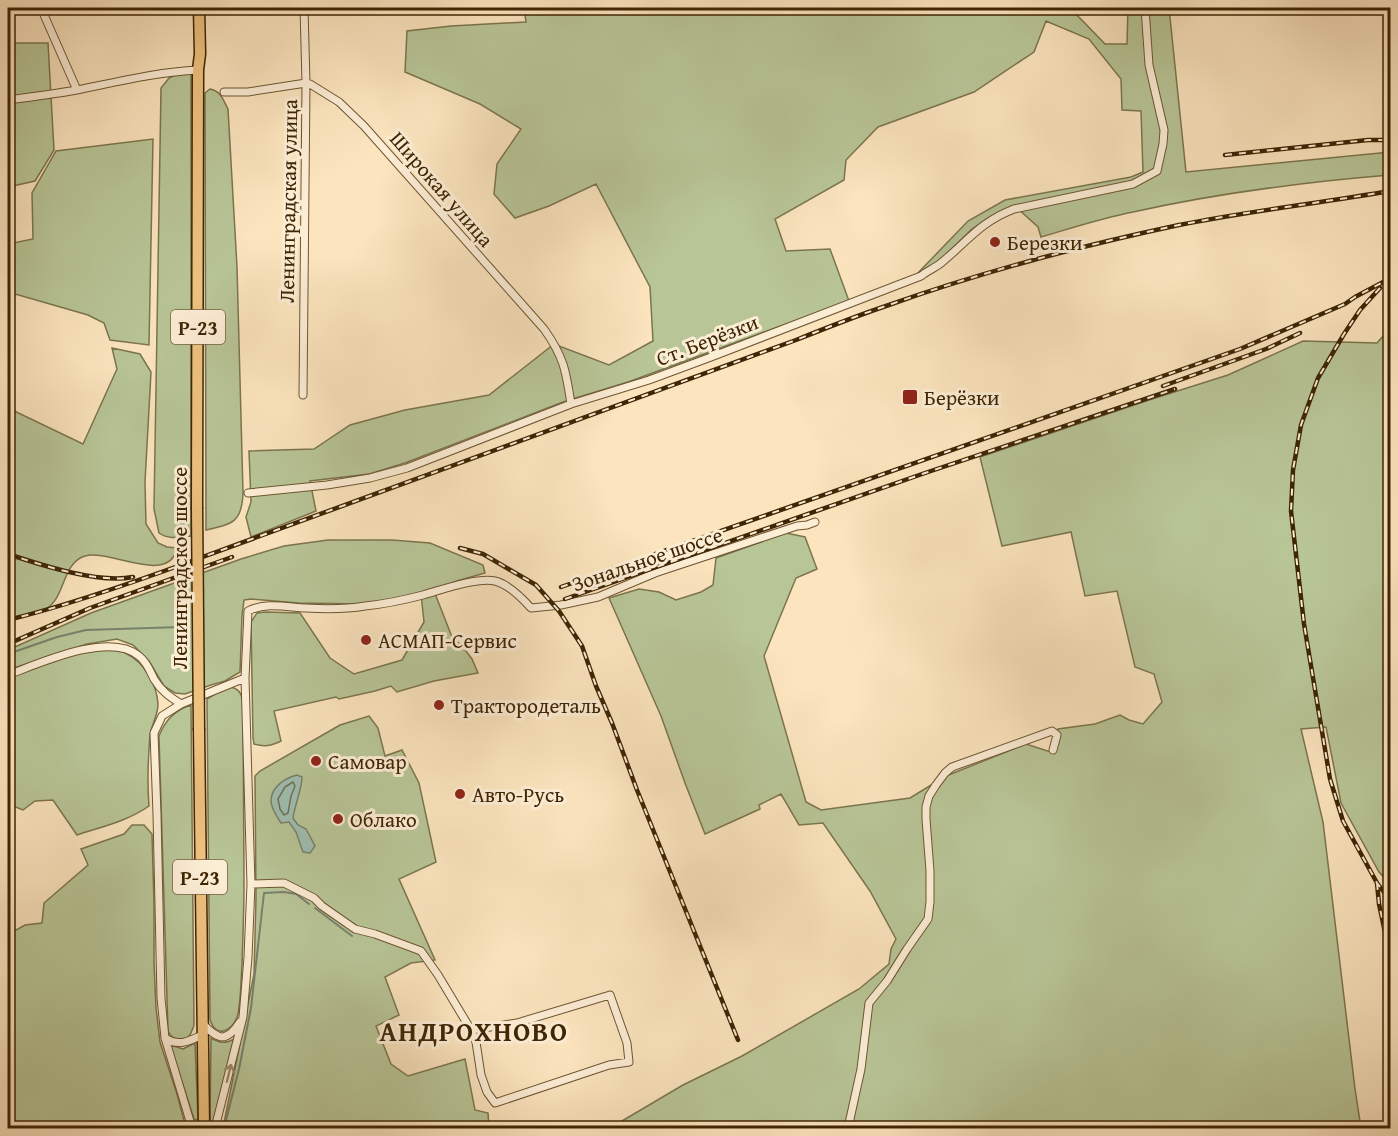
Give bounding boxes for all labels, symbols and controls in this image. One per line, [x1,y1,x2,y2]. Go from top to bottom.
street label: Ленинградская улица [271,99,305,303]
street label: Широкая улица [383,124,501,254]
place label: Березки [1007,227,1083,258]
marker: Березки [988,235,1002,249]
street label: Ст. Берёзки [652,306,762,374]
road number: Р-23 [171,310,225,344]
place label: Берёзки [924,382,1000,413]
marker: Берёзки [901,388,919,406]
street label: Ленинградское шоссе [164,467,195,669]
street label: Зональное шоссе [567,519,727,599]
place label: АСМАП-Сервис [378,625,517,656]
marker: АСМАП-Сервис [359,633,373,647]
place label: Трактородеталь [451,690,601,721]
marker: Трактородеталь [432,698,446,712]
place label: Самовар [328,746,407,777]
marker: Самовар [309,754,323,768]
place label: Авто-Русь [472,779,564,810]
marker: Авто-Русь [453,787,467,801]
place label: Облако [350,804,417,835]
marker: Облако [331,812,345,826]
road number: Р-23 [173,860,227,894]
district label: АНДРОХНОВО [379,1011,569,1051]
one-way arrow [224,1064,236,1083]

